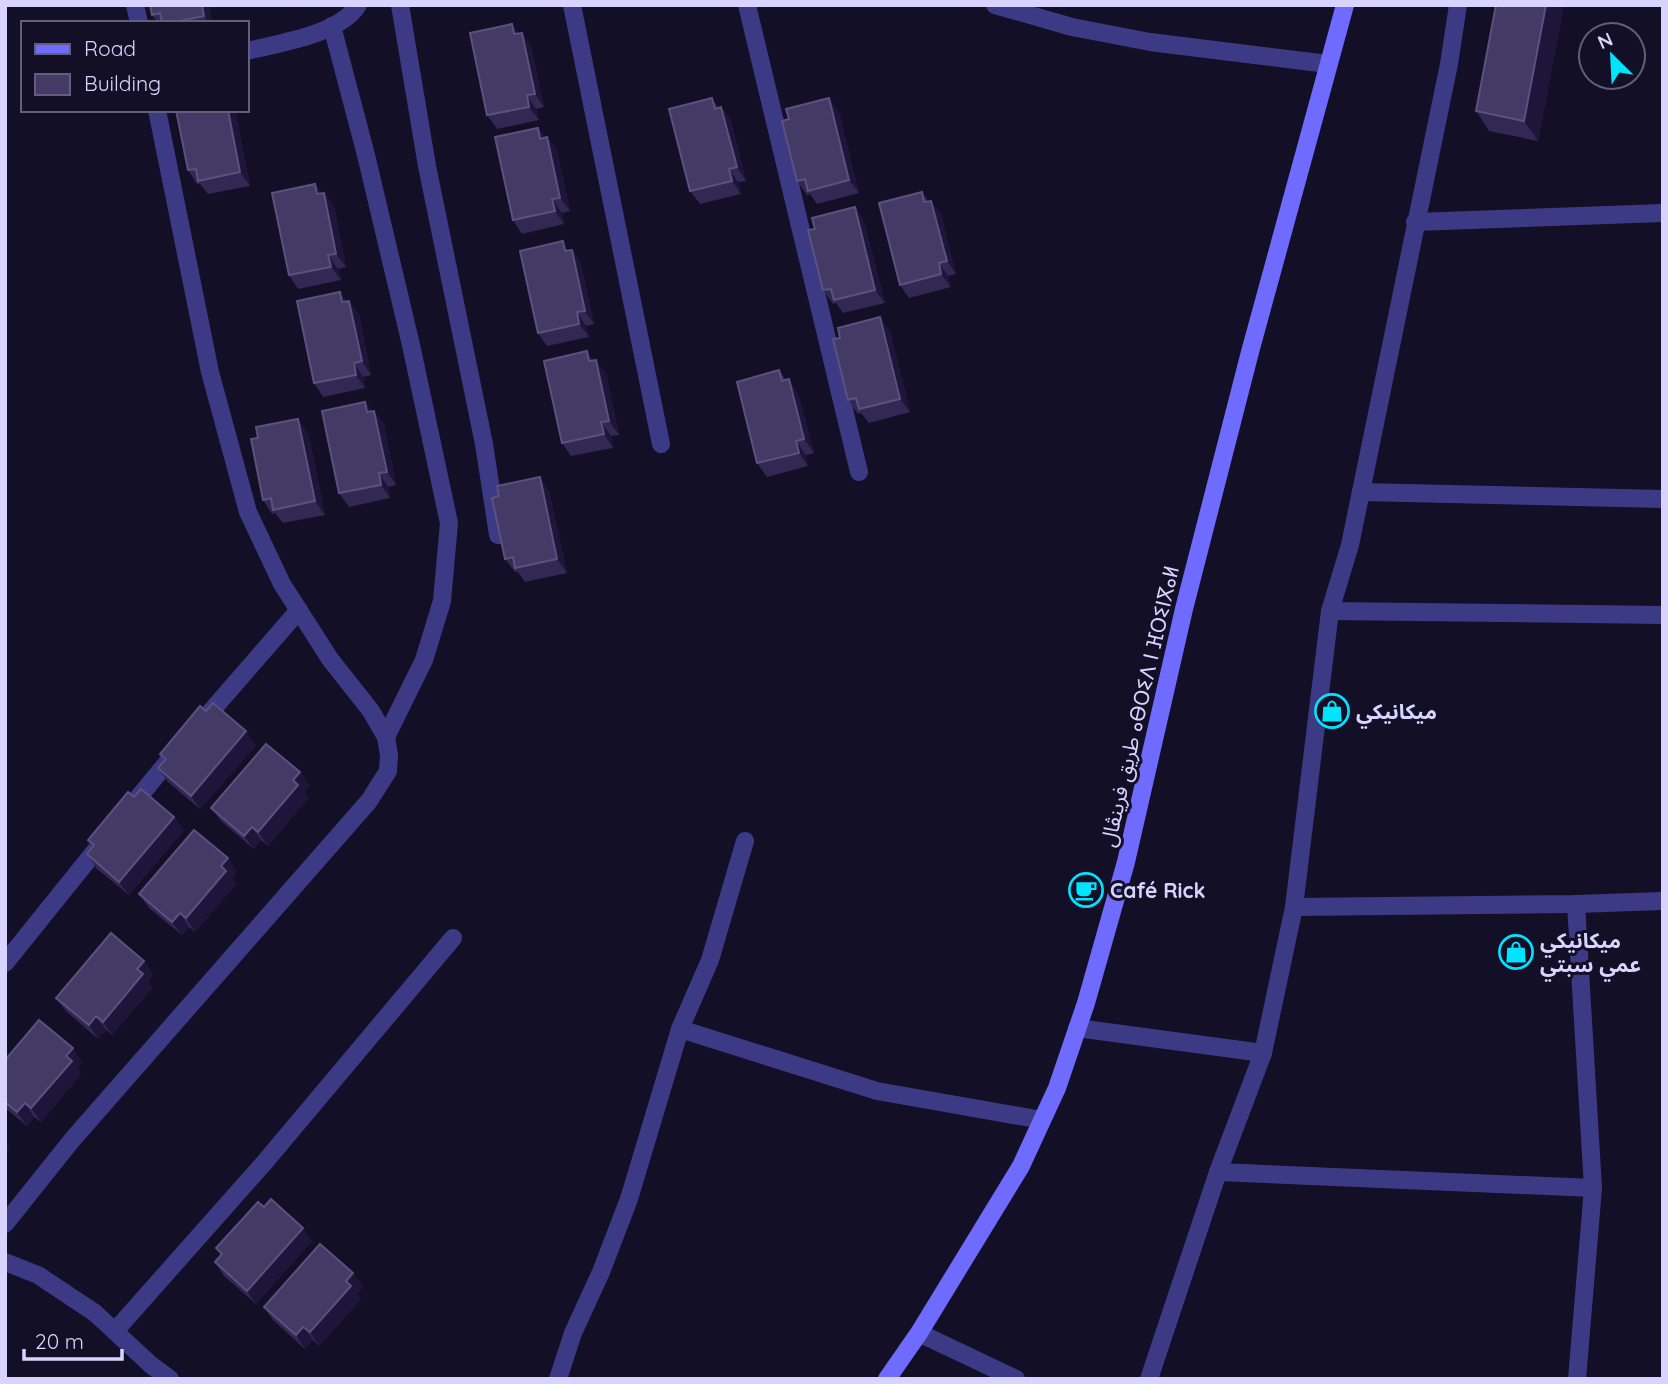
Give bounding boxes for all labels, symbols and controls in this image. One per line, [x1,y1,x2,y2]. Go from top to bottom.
legend [21,21,248,112]
north arrow [1577,21,1647,91]
text: N [1594,27,1616,54]
text: Road [84,35,136,61]
text: Building [84,70,161,96]
street label: طريق فرينڨال ⴰⴱⵔⵉⴷ ⵏ ⴼⵔⵉⵏⴳⴰⵍ [1094,563,1185,849]
shop icon: ميكانيكي [1313,692,1351,730]
place label: ميكانيكي [1356,698,1437,729]
cafe icon: Café Rick [1067,871,1105,909]
place label: Café Rick [1110,877,1205,903]
place label: ميكانيكي عمي سبتي [1540,927,1641,982]
shop icon: ميكانيكي عمي سبتي [1497,933,1535,971]
scale bar [24,1318,122,1362]
text: 20 m [35,1328,84,1354]

